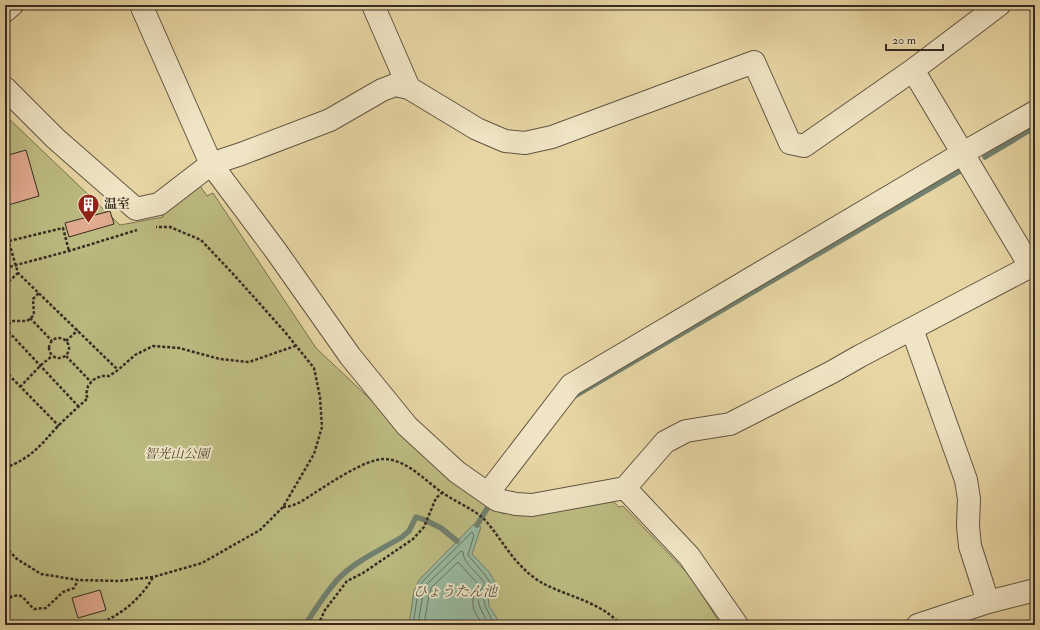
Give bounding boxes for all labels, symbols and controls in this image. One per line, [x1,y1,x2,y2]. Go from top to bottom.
scale bar [886,26,943,52]
text: 20 m [892,33,917,48]
building icon: 温室 [76,191,102,224]
place label: 温室 [104,196,130,212]
park label: 智光山公園 [144,446,211,462]
water label: ひょうたん池 [413,583,499,600]

